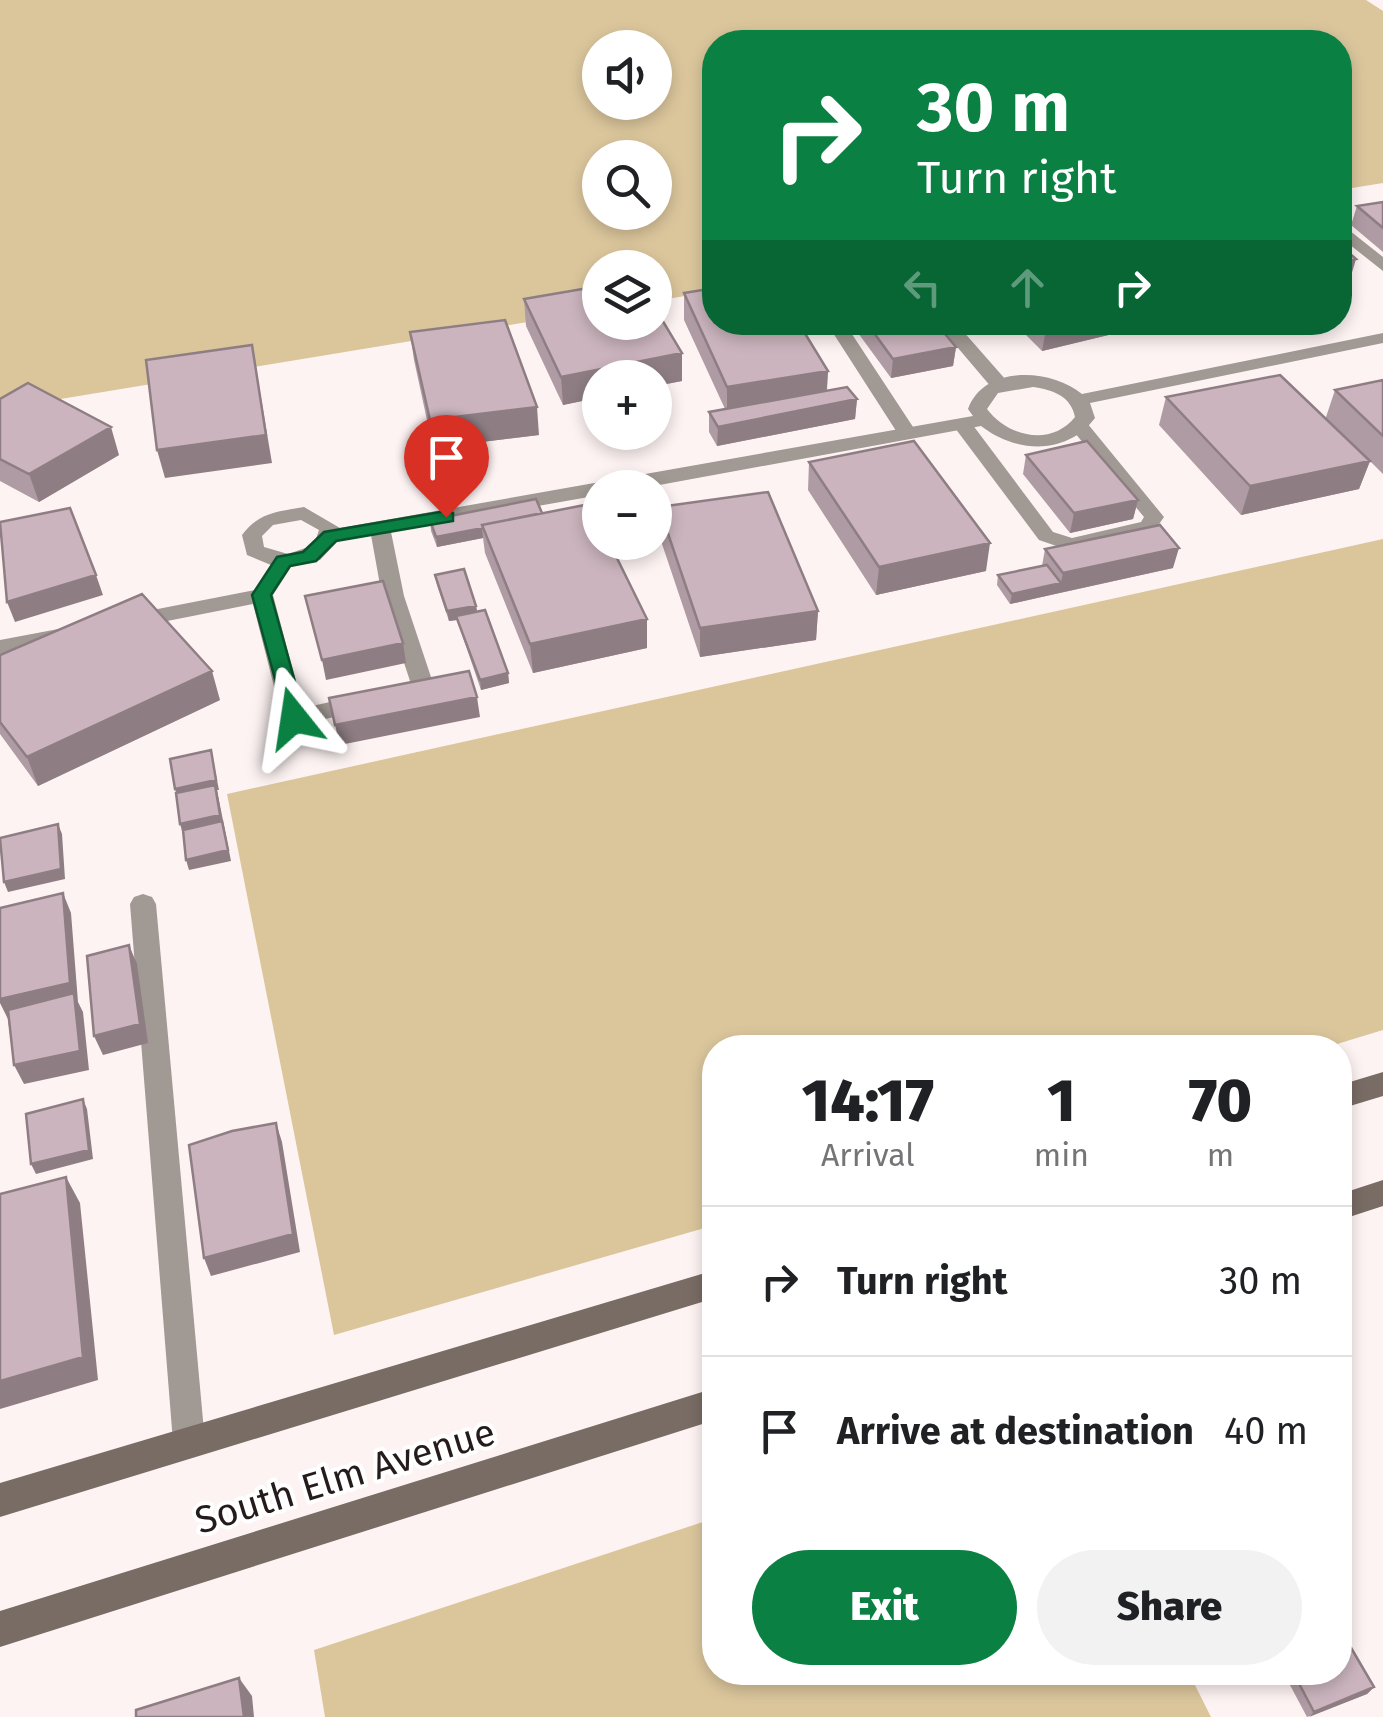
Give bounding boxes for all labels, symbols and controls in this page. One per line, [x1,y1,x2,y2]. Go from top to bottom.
map controls [582,30,672,560]
button: sound [582,30,672,120]
text: 30 m [917,66,1070,150]
icon: right [752,70,882,200]
button: search [582,140,672,230]
text: Turn right [917,151,1116,205]
button: layers [582,250,672,340]
icon: left [895,260,950,315]
icon: ahead [1000,260,1055,315]
icon: right [1105,260,1160,315]
button: + [582,360,672,450]
pin [404,415,489,518]
icon: arrive [419,430,474,485]
button: − [582,470,672,560]
position arrow [242,666,346,770]
text: 14:17 [802,1065,934,1137]
text: 1 [1047,1065,1076,1137]
text: 70 [1189,1065,1252,1137]
text: Arrival [821,1136,915,1174]
text: min [1034,1136,1089,1174]
text: m [1207,1136,1234,1174]
icon: right [752,1254,807,1309]
text: Turn right [837,1258,1007,1304]
text: 30 m [1219,1258,1302,1304]
icon: arrive [752,1404,807,1459]
text: Arrive at destination [837,1408,1194,1454]
text: 40 m [1224,1408,1308,1454]
street label: South Elm Avenue [190,1409,500,1543]
button: Exit [752,1550,1017,1665]
button: Share [1037,1550,1302,1665]

